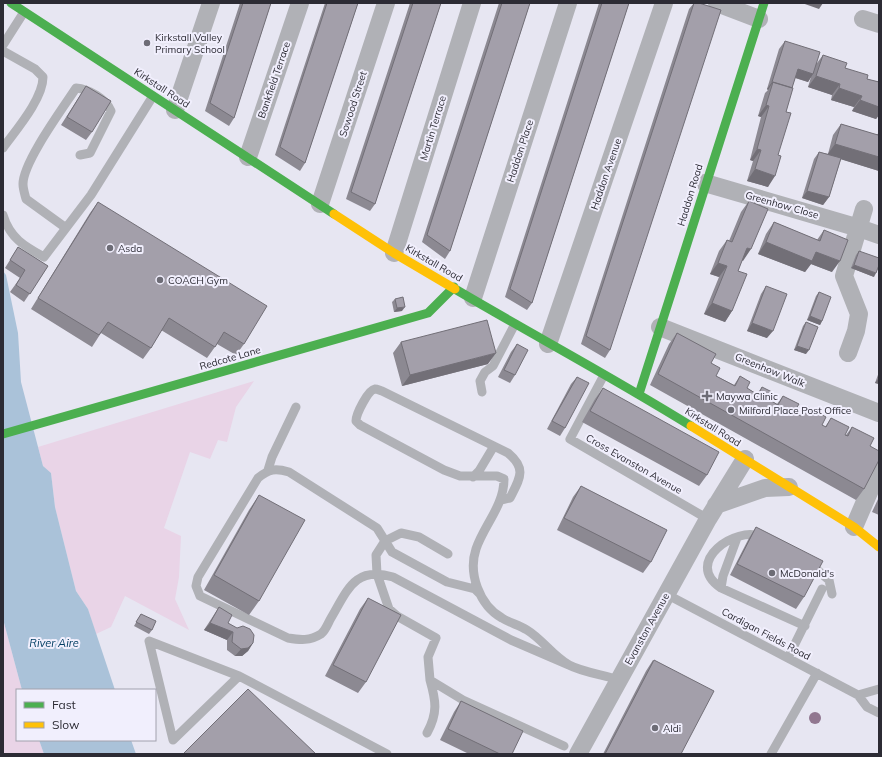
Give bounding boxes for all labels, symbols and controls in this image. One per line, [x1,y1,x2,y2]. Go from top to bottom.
place label: Kirkstall Valley Primary School [155,31,225,56]
marker: Kirkstall Valley Primary School [142,38,152,48]
street label: Bankfield Terrace [255,40,293,120]
street label: Kirkstall Road [132,65,192,111]
street label: Sowood Street [336,69,370,138]
street label: Martin Terrace [417,94,449,162]
street label: Haddon Place [504,118,536,184]
street label: Haddon Avenue [588,137,624,211]
street label: Haddon Road [674,162,706,228]
street label: Greenhow Close [744,188,820,222]
street label: Kirkstall Road [403,241,465,285]
place label: Asda [118,242,142,255]
marker: Asda [105,243,115,253]
place label: COACH Gym [168,274,228,287]
marker: COACH Gym [155,275,165,285]
street label: Redcote Lane [198,343,262,373]
street label: Greenhow Walk [733,350,808,390]
marker: Maywa Clinic [701,390,713,402]
place label: Maywa Clinic [716,390,778,403]
place label: Milford Place Post Office [739,404,851,417]
street label: Kirkstall Road [683,405,743,449]
marker: Milford Place Post Office [726,405,736,415]
street label: Cross Evanston Avenue [584,431,684,497]
place label: McDonald's [780,567,834,580]
marker: McDonald's [767,568,777,578]
street label: Evanston Avenue [622,591,672,667]
street label: Cardigan Fields Road [719,605,813,663]
water label: River Aire [29,636,79,650]
legend [16,689,156,741]
text: Fast [52,697,76,712]
text: Slow [52,717,80,732]
place label: Aldi [663,722,681,735]
marker: Aldi [650,723,660,733]

